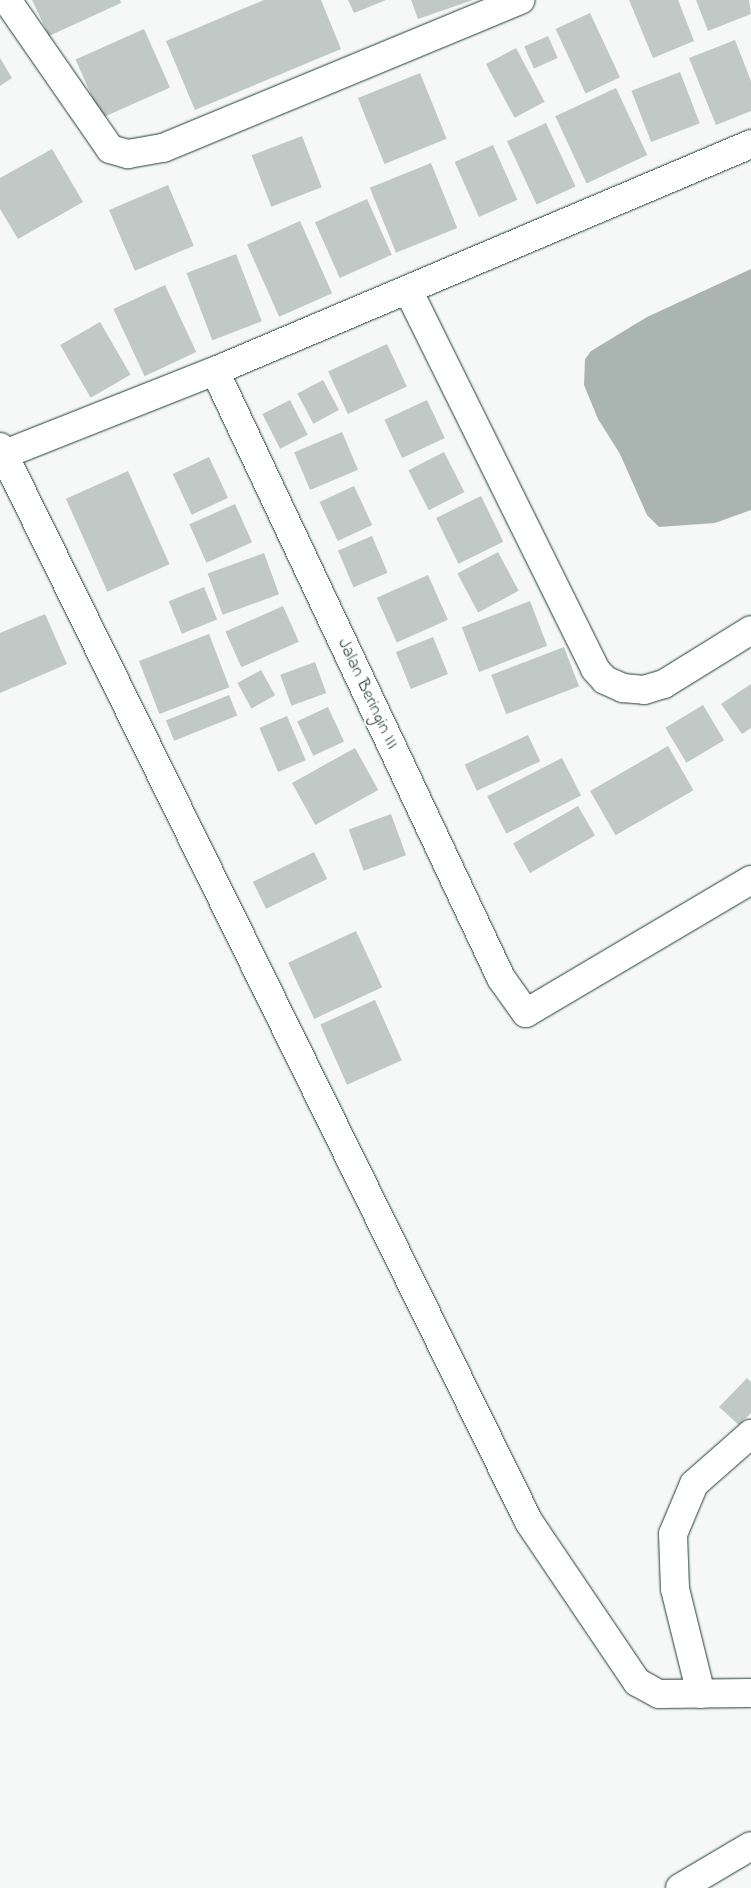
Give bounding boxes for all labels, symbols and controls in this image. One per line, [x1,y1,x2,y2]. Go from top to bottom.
street label: Jalan Beringin III [332,635,402,753]

